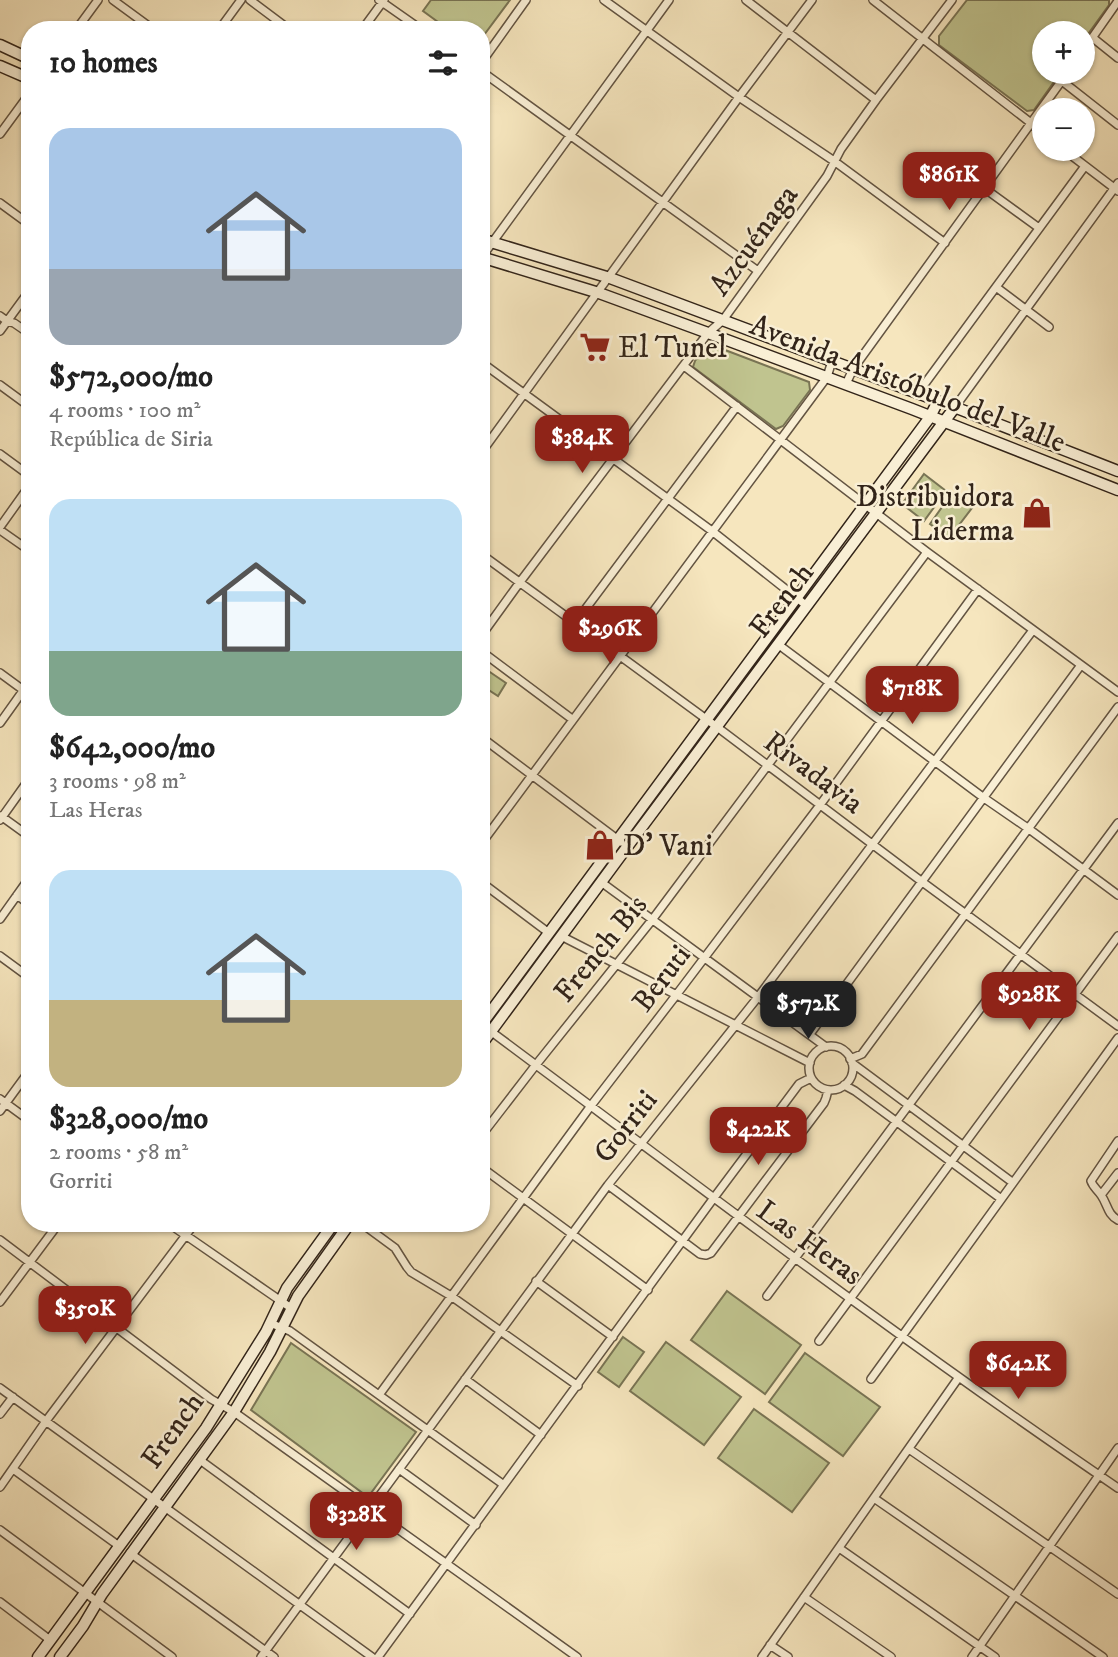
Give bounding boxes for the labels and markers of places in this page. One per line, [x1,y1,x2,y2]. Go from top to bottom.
pin: $861K [900,152,998,212]
supermarket icon: El Tunel [578,330,612,364]
place label: El Tunel [618,330,727,367]
pin: $384K [533,416,631,475]
place label: Distribuidora Liderma [856,479,1014,550]
shop icon: Distribuidora Liderma [1020,496,1054,530]
pin: $296K [561,606,659,666]
pin: $718K [863,666,961,726]
shop icon: D' Vani [583,828,617,862]
place label: D' Vani [623,828,713,865]
pin: $928K [980,972,1078,1032]
pin: $572K [759,982,857,1041]
pin: $422K [709,1108,807,1167]
pin: $350K [36,1286,134,1346]
pin: $642K [969,1342,1067,1401]
pin: $328K [307,1492,405,1552]

